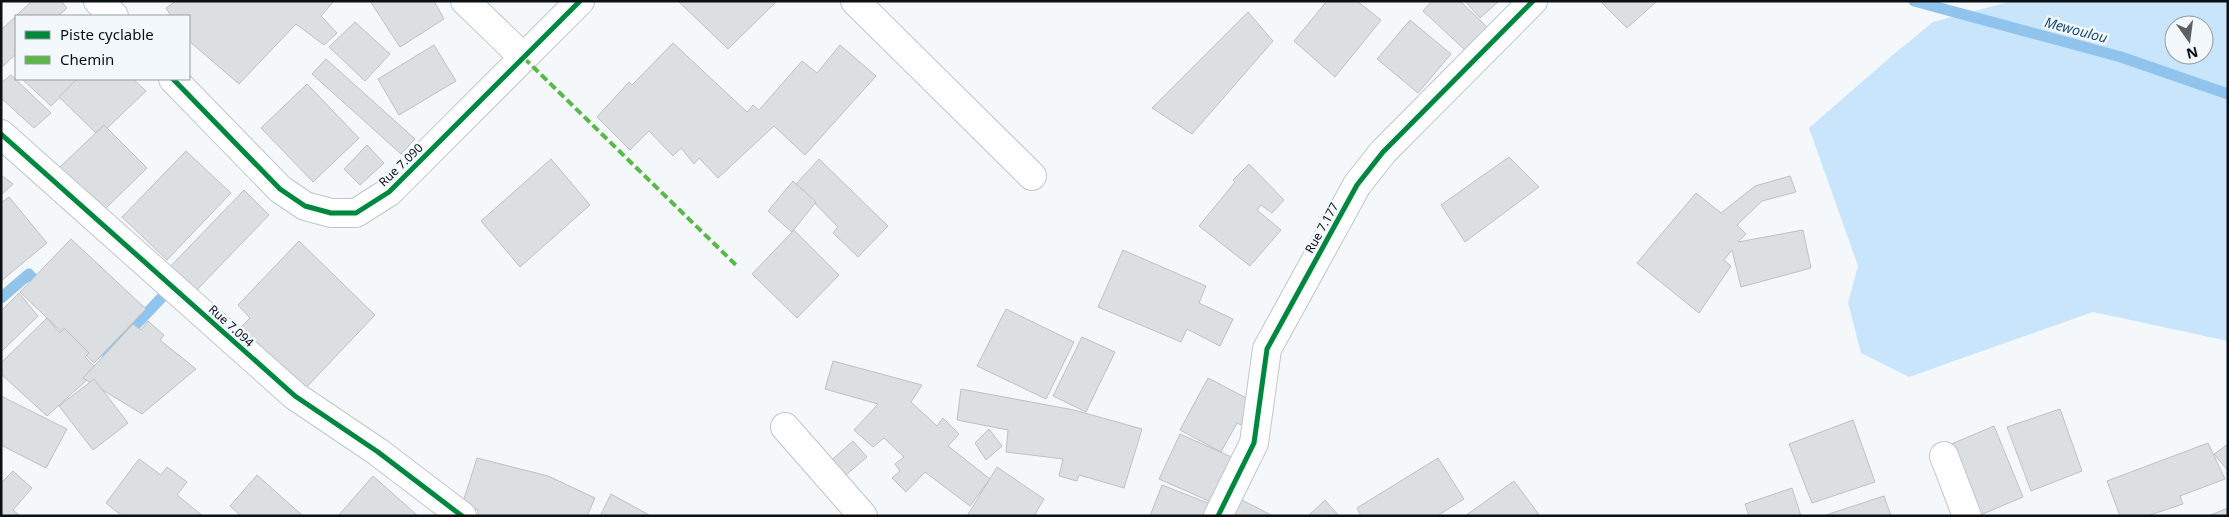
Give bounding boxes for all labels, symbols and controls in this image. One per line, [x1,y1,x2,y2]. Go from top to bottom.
water label: Mewoulou [2043,12,2110,47]
legend [15,15,190,80]
north arrow [2164,15,2214,65]
text: Piste cyclable [60,24,154,44]
text: N [2184,43,2200,64]
text: Chemin [60,49,114,69]
street label: Rue 7.090 [375,139,427,190]
street label: Rue 7.177 [1301,199,1342,256]
street label: Rue 7.094 [205,301,258,351]

